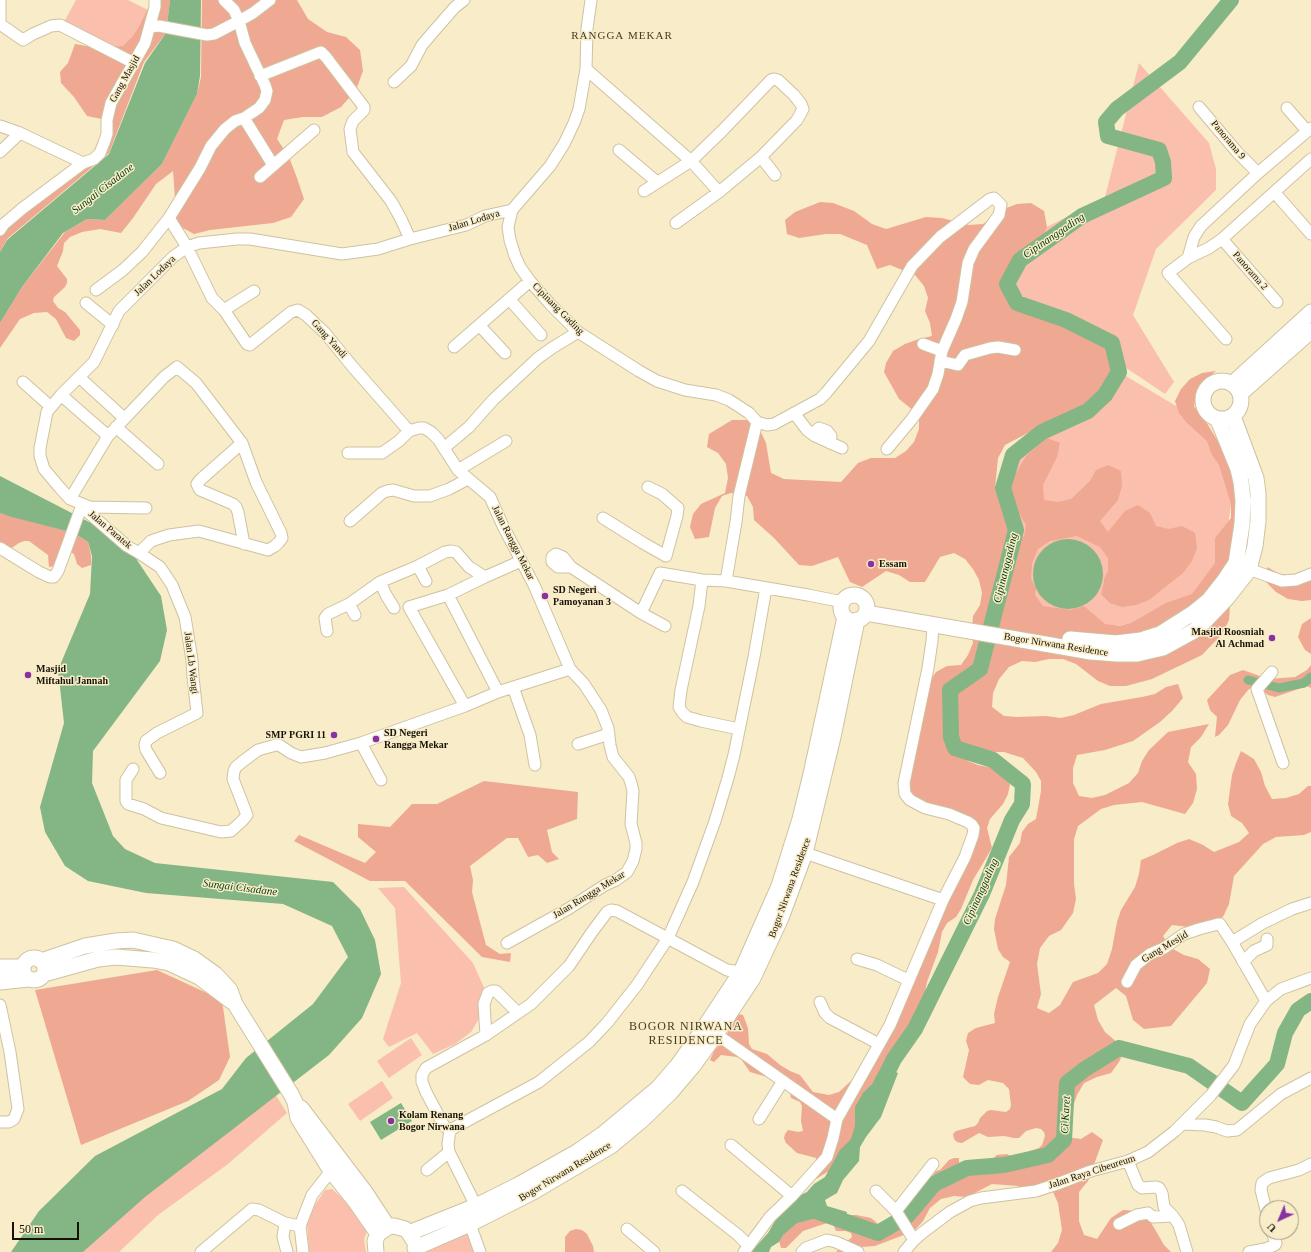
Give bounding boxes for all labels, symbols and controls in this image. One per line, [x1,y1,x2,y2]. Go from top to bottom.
district label: RANGGA MEKAR [571,29,673,43]
street label: Gang Masjid [107,53,143,105]
street label: Panorama 9 [1208,118,1248,162]
water label: Sungai Cisadane [69,161,137,217]
street label: Jalan Lodaya [447,208,501,234]
water label: Cipinanggading [1021,211,1087,261]
street label: Panorama 2 [1230,249,1270,293]
street label: Jalan Lodaya [132,253,178,299]
street label: Cipinang Gading [530,281,586,337]
street label: Gang Yandi [309,317,349,361]
street label: Jalan Rangga Mekar [489,504,537,582]
street label: Jalan Paratek [86,508,134,552]
water label: Cipinanggading [991,532,1021,604]
place label: Essam [879,558,907,570]
marker: Essam [866,559,876,569]
place label: SD Negeri Pamoyanan 3 [553,584,611,608]
marker: SD Negeri Pamoyanan 3 [540,591,550,601]
place label: Masjid Roosniah Al Achmad [1191,626,1264,650]
street label: Jalan Lb Wangi [181,631,201,695]
street label: Bogor Nirwana Residence [1003,631,1109,659]
marker: Masjid Roosniah Al Achmad [1267,633,1277,643]
place label: Masjid Miftahul Jannah [36,663,108,686]
marker: Masjid Miftahul Jannah [23,670,33,680]
place label: SD Negeri Rangga Mekar [384,727,448,750]
place label: SMP PGRI 11 [265,729,326,741]
marker: SMP PGRI 11 [329,730,339,740]
marker: SD Negeri Rangga Mekar [371,734,381,744]
street label: Bogor Nirwana Residence [766,836,814,940]
water label: Cipinanggading [960,857,1002,927]
street label: Jalan Rangga Mekar [551,869,627,921]
water label: Sungai Cisadane [202,877,278,899]
street label: Gang Mesjid [1140,928,1190,966]
district label: BOGOR NIRWANA RESIDENCE [629,1020,743,1048]
water label: Ci Karet [1058,1096,1074,1134]
place label: Kolam Renang Bogor Nirwana [399,1109,465,1132]
marker: Kolam Renang Bogor Nirwana [386,1116,396,1126]
street label: Bogor Nirwana Residence [517,1140,613,1204]
street label: Jalan Raya Cibeureum [1047,1152,1137,1192]
north arrow [1259,1200,1299,1240]
scale bar [14,1214,81,1240]
text: U [1264,1221,1278,1235]
text: 50 m [19,1222,43,1236]

